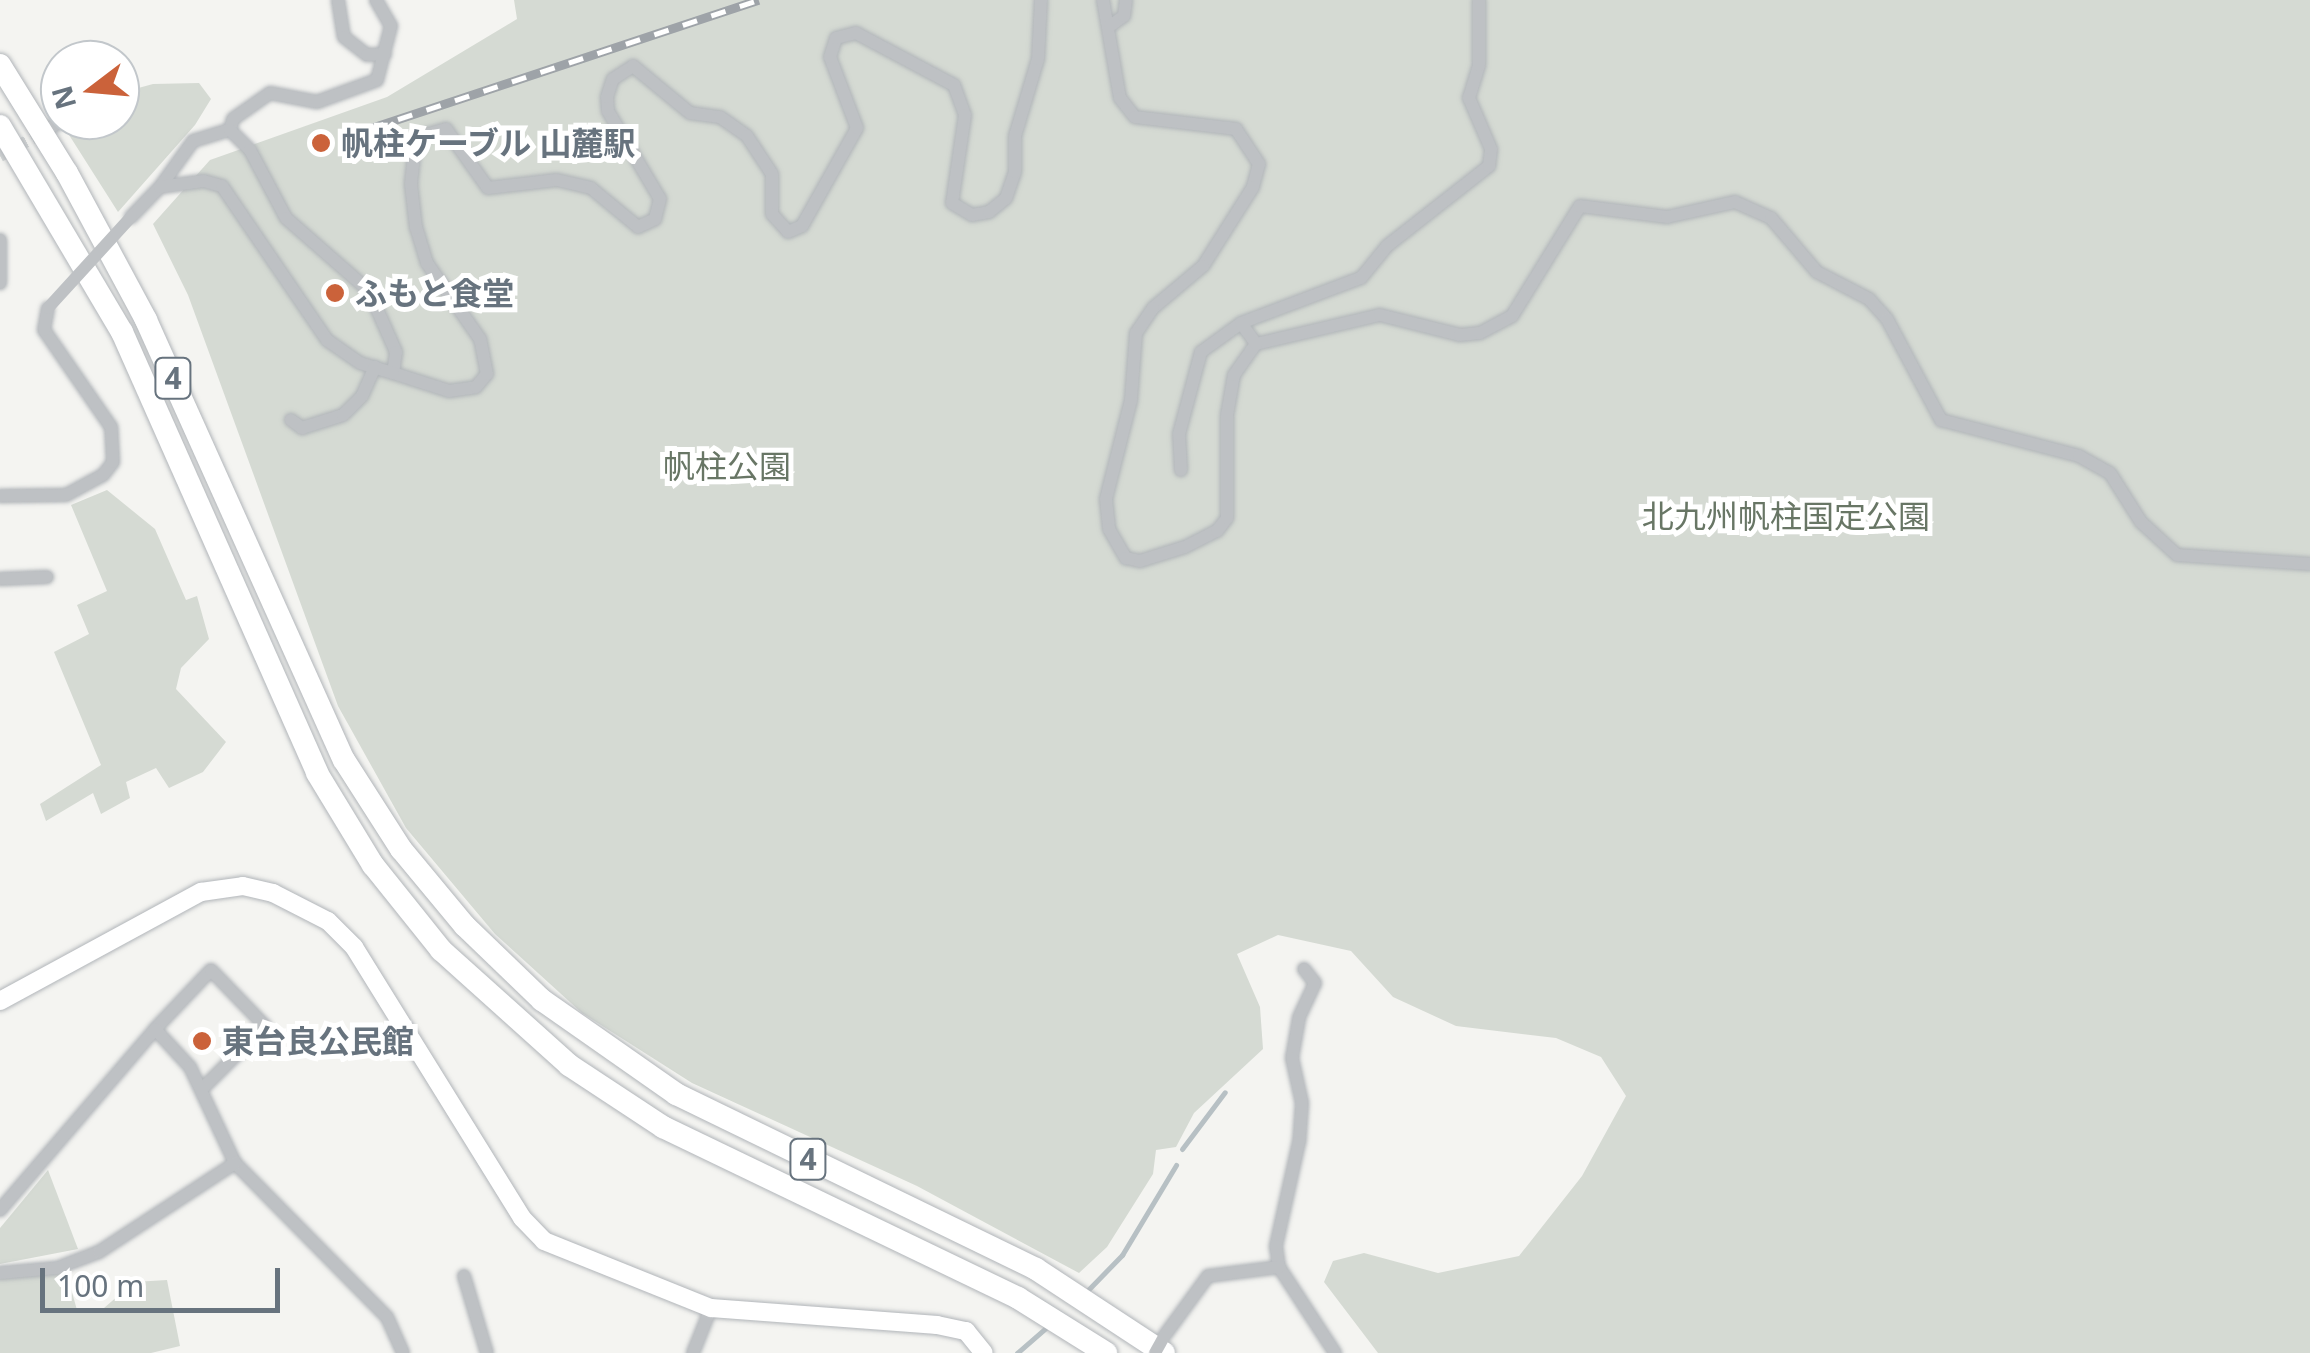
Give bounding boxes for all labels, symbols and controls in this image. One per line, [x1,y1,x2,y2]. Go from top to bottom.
north arrow [40,40,140,140]
text: N [42,82,84,114]
place label: 帆柱ケーブル 山麓駅 [341,124,637,162]
marker: 帆柱ケーブル 山麓駅 [310,132,332,154]
place label: ふもと食堂 [355,274,515,312]
marker: ふもと食堂 [324,282,346,304]
road number: 4 [153,353,193,403]
park label: 帆柱公園 [663,447,791,485]
park label: 北九州帆柱国定公園 [1642,497,1930,535]
place label: 東台良公民館 [222,1022,414,1060]
marker: 東台良公民館 [191,1030,213,1052]
road number: 4 [788,1134,828,1184]
scale bar [45,1248,285,1310]
text: 100 m [57,1265,144,1306]

